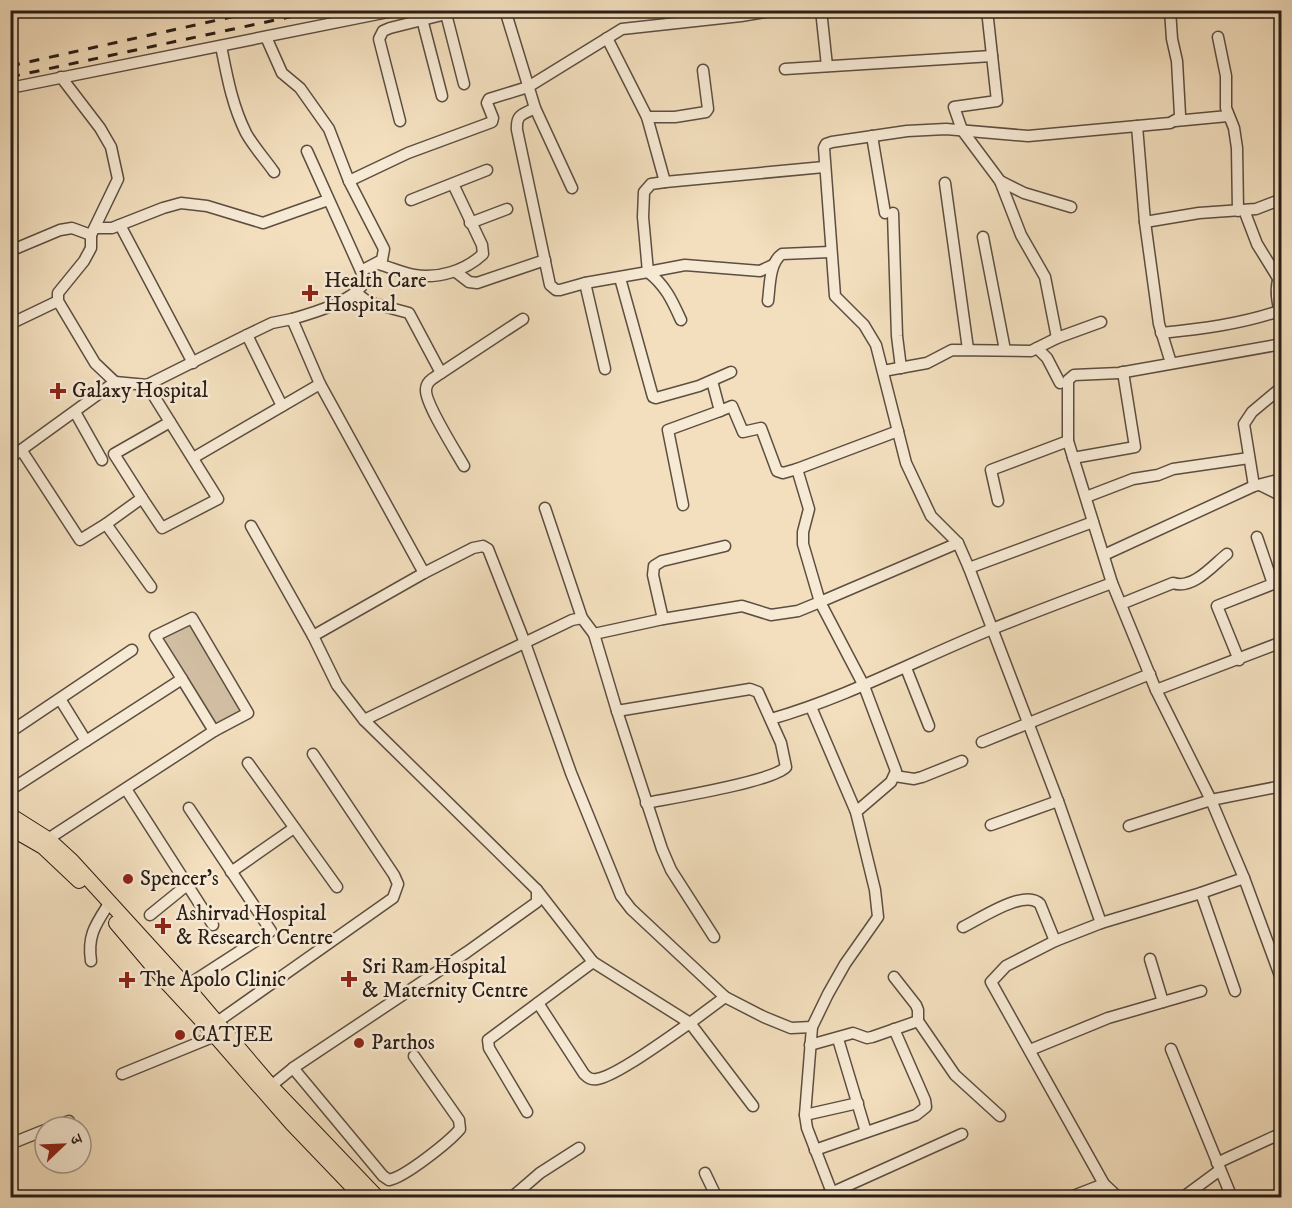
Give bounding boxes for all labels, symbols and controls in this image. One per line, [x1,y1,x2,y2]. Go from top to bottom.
place label: Health Care Hospital [324,268,427,318]
marker: Health Care Hospital [301,284,319,302]
place label: Galaxy Hospital [72,378,209,404]
marker: Galaxy Hospital [49,382,67,400]
place label: Spencer's [140,866,219,892]
marker: Spencer's [121,872,135,886]
place label: Ashirvad Hospital & Research Centre [176,901,333,951]
marker: Ashirvad Hospital & Research Centre [154,917,172,935]
place label: Sri Ram Hospital & Maternity Centre [362,954,529,1004]
place label: The Apolo Clinic [140,967,286,993]
marker: Sri Ram Hospital & Maternity Centre [340,970,358,988]
marker: The Apolo Clinic [118,971,136,989]
place label: CATJEE [192,1022,273,1048]
marker: CATJEE [173,1028,187,1042]
place label: Parthos [371,1030,435,1056]
marker: Parthos [352,1036,366,1050]
north arrow [33,1115,93,1175]
text: उ [65,1131,87,1149]

